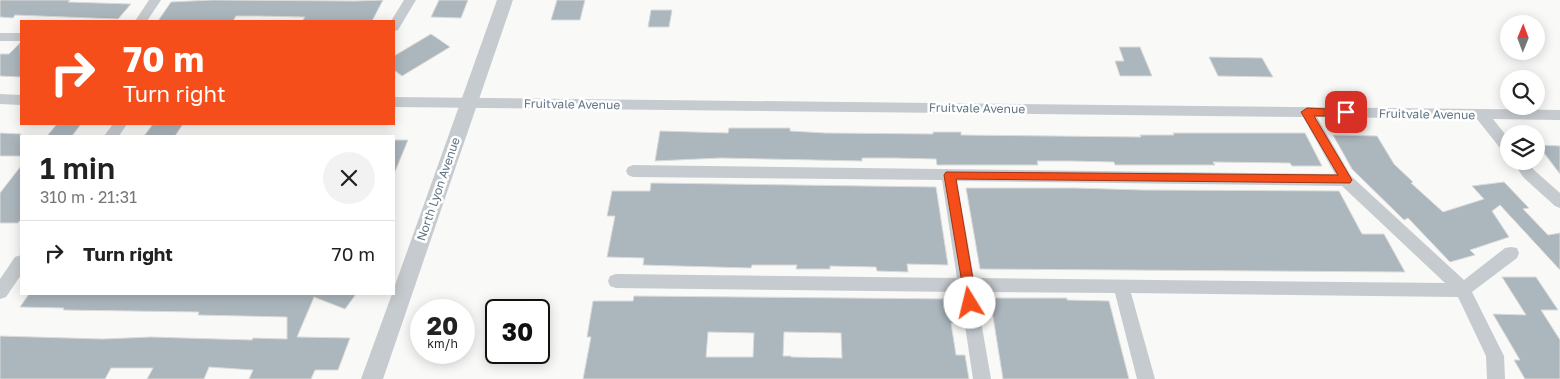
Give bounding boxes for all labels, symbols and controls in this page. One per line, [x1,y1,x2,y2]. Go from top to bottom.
north arrow [1500,15,1545,60]
map controls [1500,15,1545,170]
text: 70 m [123,38,204,80]
icon: right [40,40,105,105]
button: search [1500,70,1545,115]
text: Turn right [123,80,226,107]
pin [1325,91,1367,133]
street label: Fruitvale Avenue [524,96,620,112]
icon: arrive [1332,98,1360,126]
street label: Fruitvale Avenue [929,100,1025,116]
street label: Fruitvale Avenue [1379,106,1475,122]
button: layers [1500,125,1545,170]
street label: North Lyon Avenue [413,135,463,243]
text: 1 min [40,150,115,186]
button: close [323,152,375,204]
text: 310 m · 21:31 [40,187,137,207]
icon: right [40,239,68,267]
text: Turn right [83,242,173,265]
text: 70 m [332,242,375,265]
position arrow [943,276,995,328]
speed limit sign: 30 [485,299,550,364]
text: 20 [427,310,458,341]
text: km/h [427,336,458,351]

